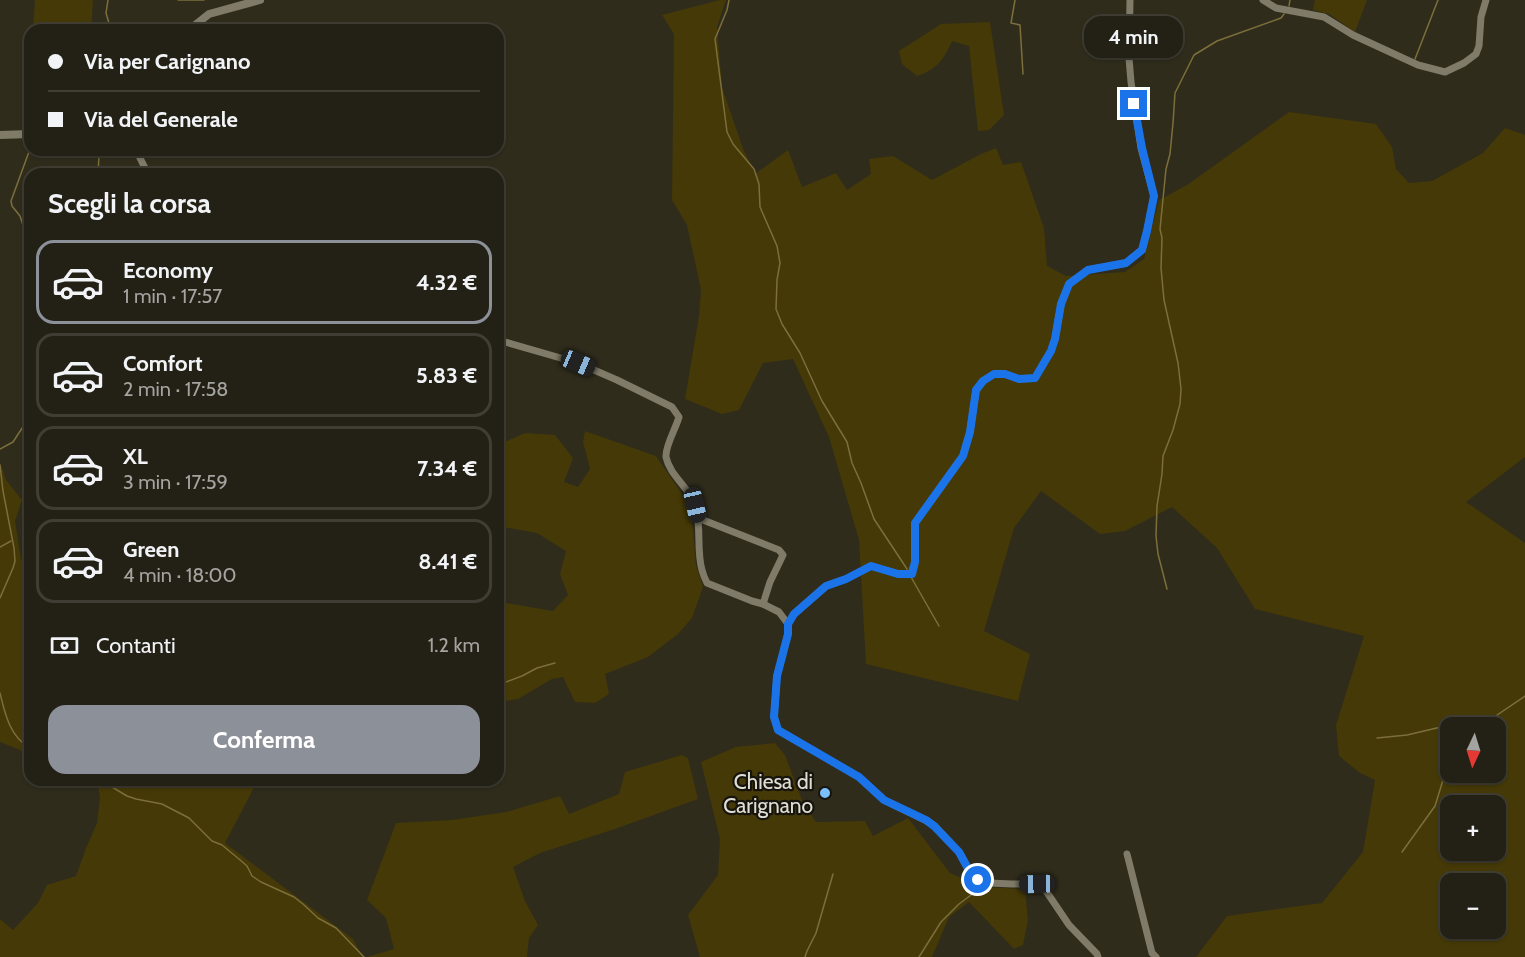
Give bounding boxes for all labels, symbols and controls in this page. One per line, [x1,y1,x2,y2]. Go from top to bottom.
callout: 4 min [1084,17,1184,59]
text: 4 min [1108,25,1159,49]
text: Via per Carignano [84,48,251,75]
route end [1120,90,1147,117]
text: Via del Generale [84,106,238,133]
text: Scegli la corsa [48,187,211,220]
icon: car [51,255,105,309]
text: Economy [123,257,213,284]
text: 4.32 € [416,269,477,296]
text: 1 min · 17:57 [123,284,222,308]
icon: car [51,348,105,402]
car [558,348,598,378]
text: Comfort [123,350,202,377]
text: 5.83 € [416,362,477,389]
text: 2 min · 17:58 [123,377,228,401]
icon: car [51,441,105,495]
text: XL [123,443,148,470]
text: 7.34 € [417,455,477,482]
text: 3 min · 17:59 [123,470,228,494]
car [682,485,708,525]
icon: car [51,534,105,588]
text: Green [123,536,179,563]
text: 8.41 € [418,548,477,575]
text: 4 min · 18:00 [123,563,237,587]
icon: cash [48,629,81,662]
text: Contanti [96,632,176,659]
text: 1.2 km [428,633,480,657]
button: Conferma [48,705,480,774]
north arrow [1440,717,1506,783]
map controls [1440,717,1506,939]
place label: Chiesa di Carignano [723,769,813,818]
marker: Chiesa di Carignano [818,786,832,800]
button: + [1440,795,1506,861]
route start [964,866,991,893]
button: − [1440,873,1506,939]
car [1019,875,1055,893]

